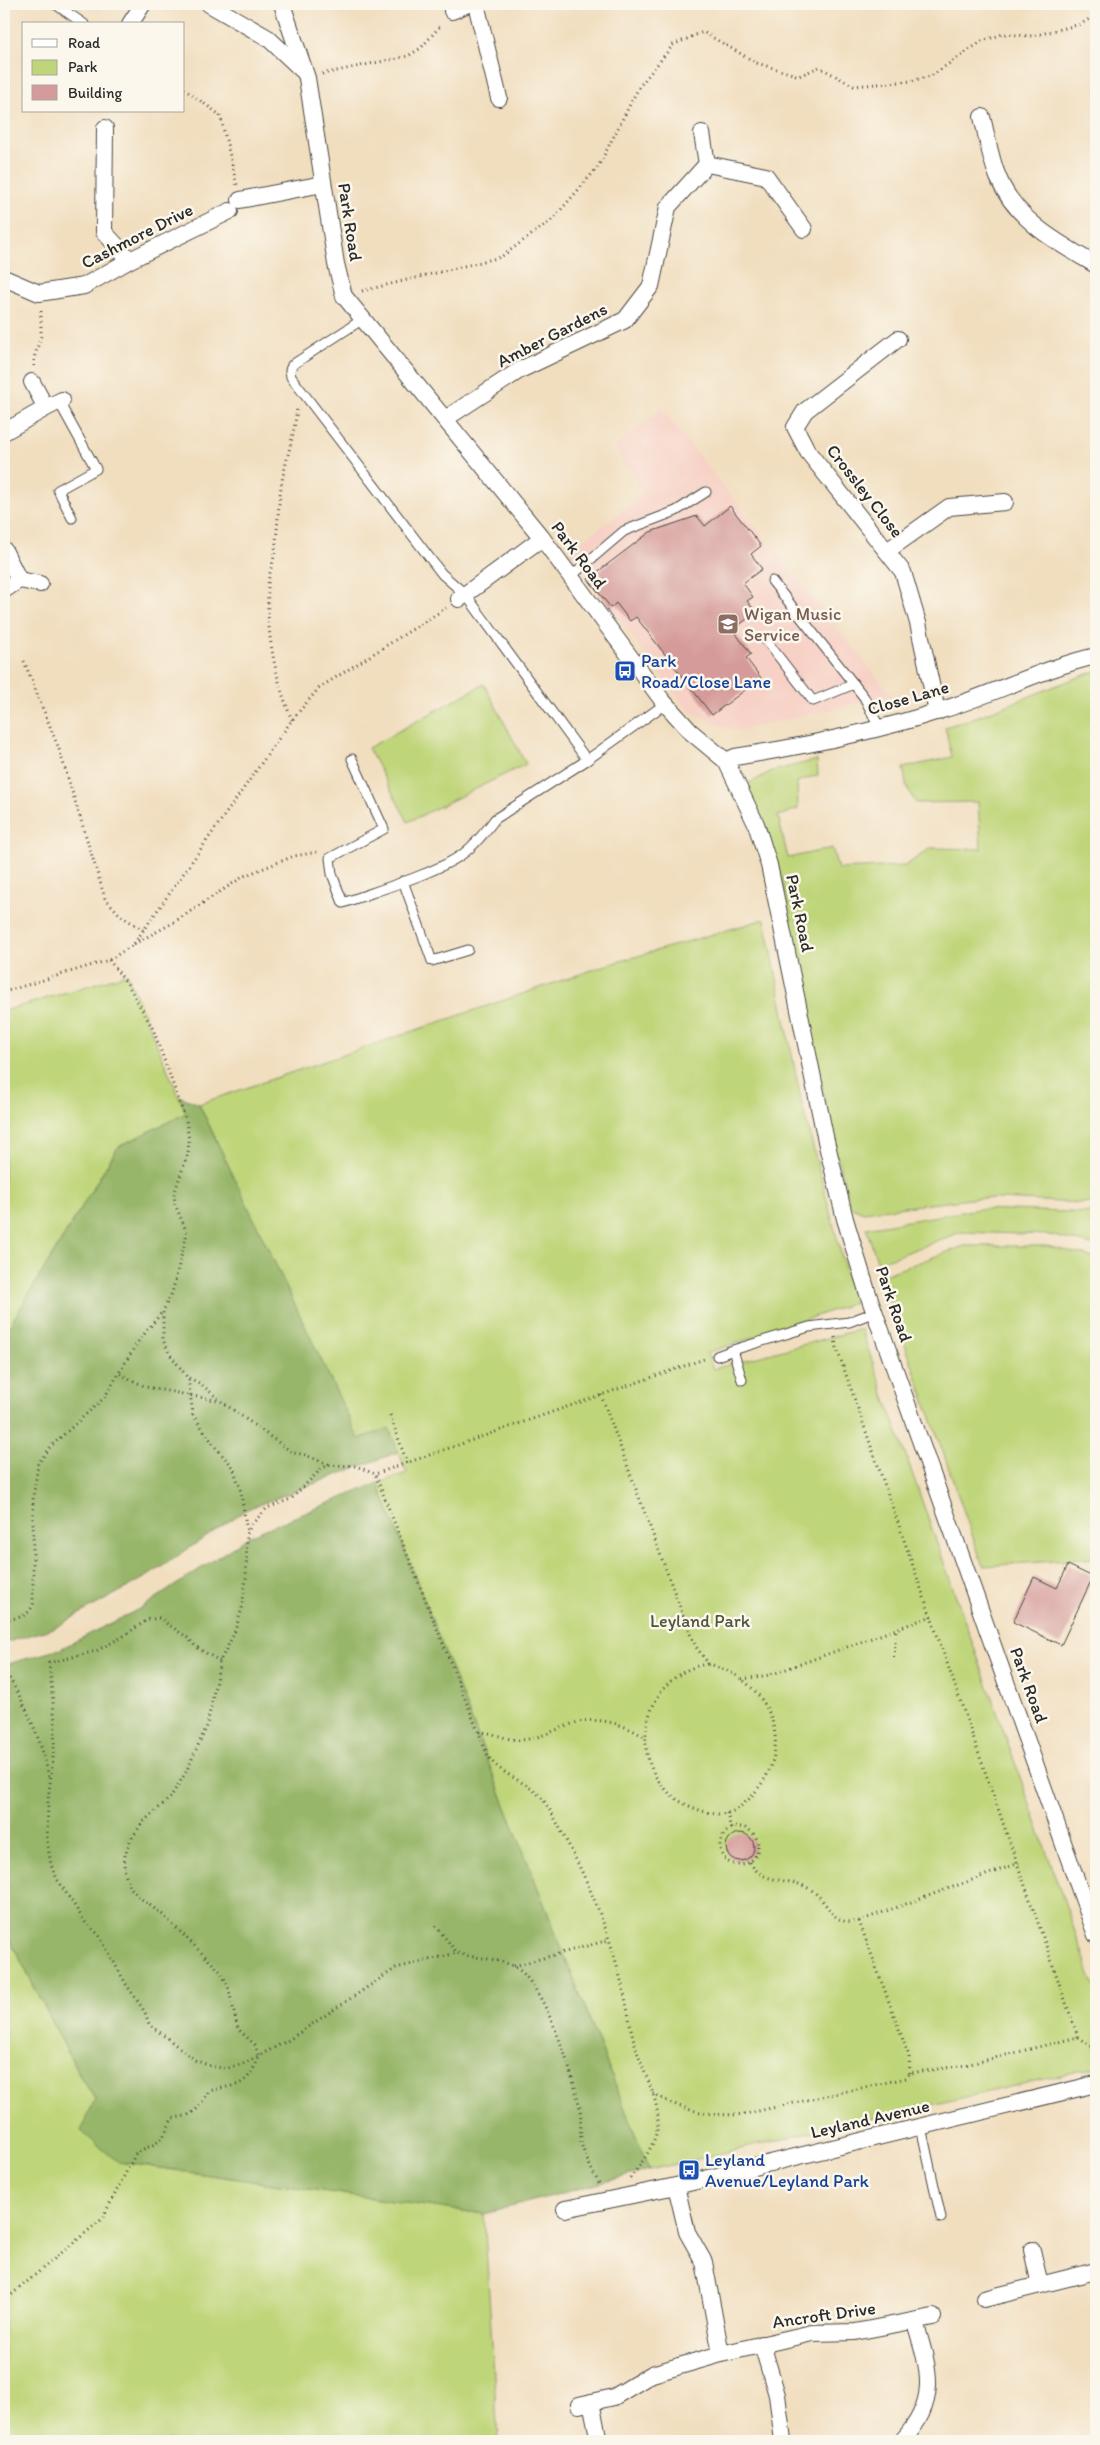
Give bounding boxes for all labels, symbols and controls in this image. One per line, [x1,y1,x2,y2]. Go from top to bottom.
legend [22,22,185,112]
text: Road [68,34,101,52]
text: Park [68,58,98,76]
text: Building [68,84,122,102]
street label: Park Road [333,181,367,263]
street label: Cashmore Drive [77,198,197,274]
street label: Amber Gardens [493,298,611,372]
street label: Crossley Close [822,440,908,542]
street label: Park Road [546,517,612,593]
place label: Wigan Music Service [744,603,841,646]
school or university icon: Wigan Music Service [716,612,740,636]
place label: Park Road/Close Lane [641,650,771,693]
bus stop icon: Park Road/Close Lane [613,659,637,683]
street label: Close Lane [865,676,951,720]
street label: Park Road [781,872,819,954]
street label: Park Road [871,1263,917,1345]
park label: Leyland Park [650,1610,751,1632]
street label: Park Road [1005,1644,1053,1726]
street label: Leyland Avenue [808,2095,932,2143]
place label: Leyland Avenue/Leyland Park [705,2149,870,2192]
bus stop icon: Leyland Avenue/Leyland Park [677,2158,701,2182]
street label: Ancroft Drive [771,2297,877,2333]

